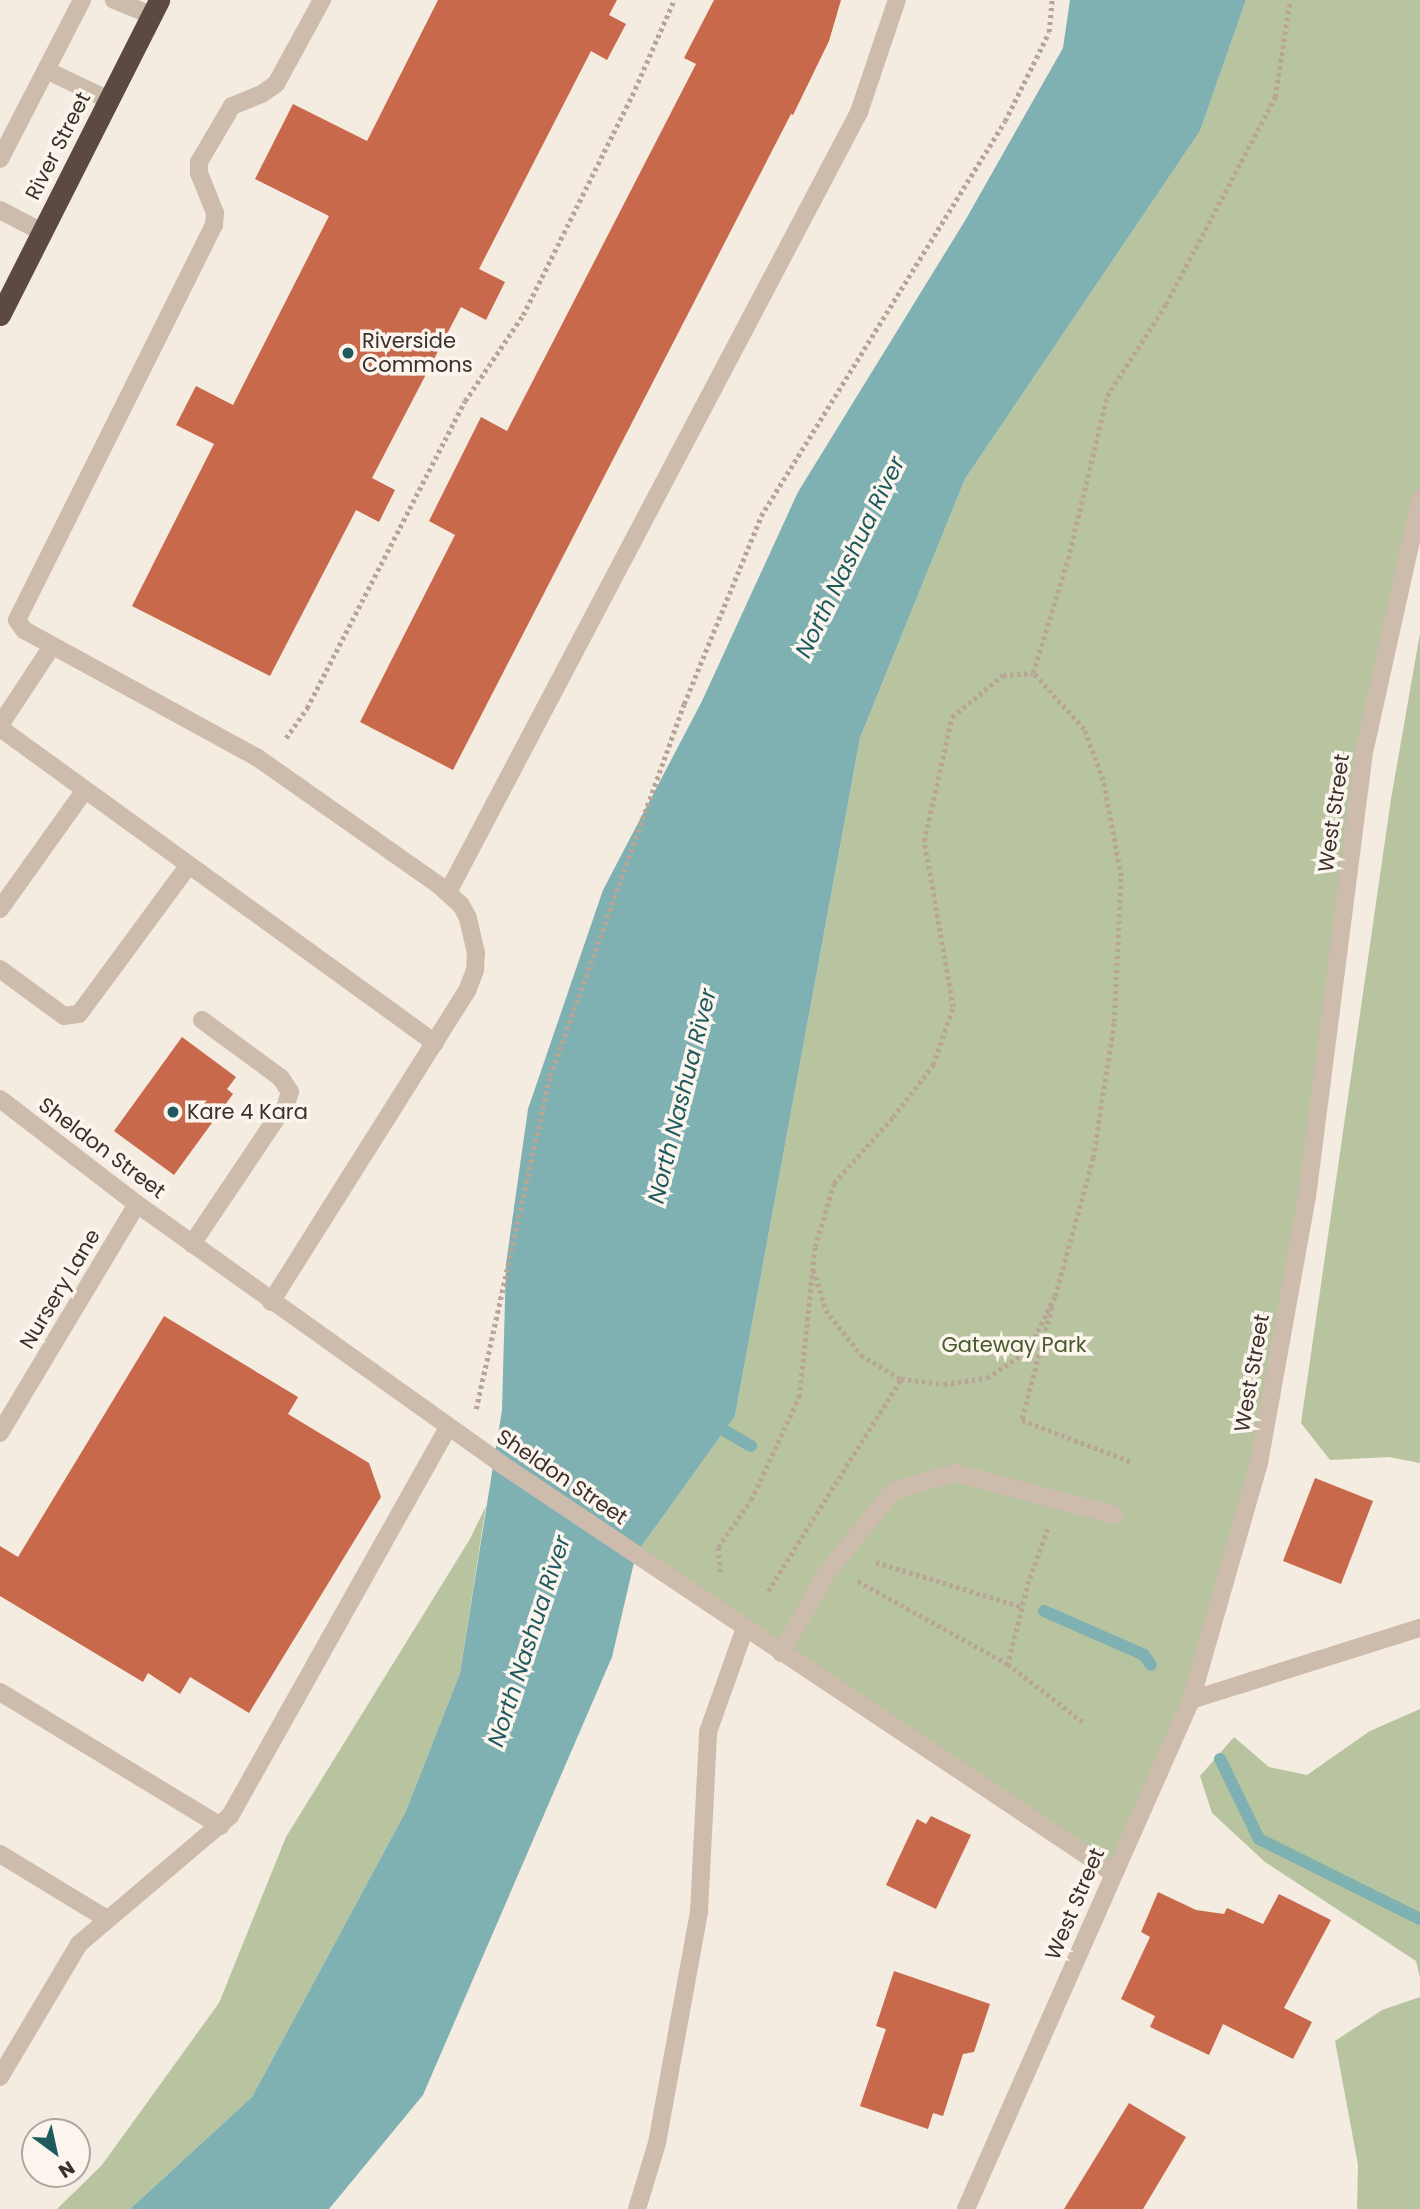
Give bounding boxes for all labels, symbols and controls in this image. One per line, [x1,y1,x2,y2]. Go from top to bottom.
street label: River Street [20,88,96,204]
place label: Riverside Commons [362,328,473,378]
marker: Riverside Commons [340,345,356,361]
water label: North Nashua River [789,452,911,662]
street label: West Street [1313,752,1355,874]
water label: North Nashua River [642,986,722,1206]
street label: Sheldon Street [34,1092,170,1204]
place label: Kare 4 Kara [187,1099,308,1125]
marker: Kare 4 Kara [165,1104,181,1120]
street label: Nursery Lane [14,1225,106,1353]
street label: West Street [1229,1312,1275,1434]
park label: Gateway Park [941,1332,1087,1358]
street label: Sheldon Street [492,1424,632,1530]
water label: North Nashua River [482,1532,576,1750]
street label: West Street [1040,1844,1110,1964]
north arrow [21,2118,91,2188]
text: N [53,2154,80,2185]

